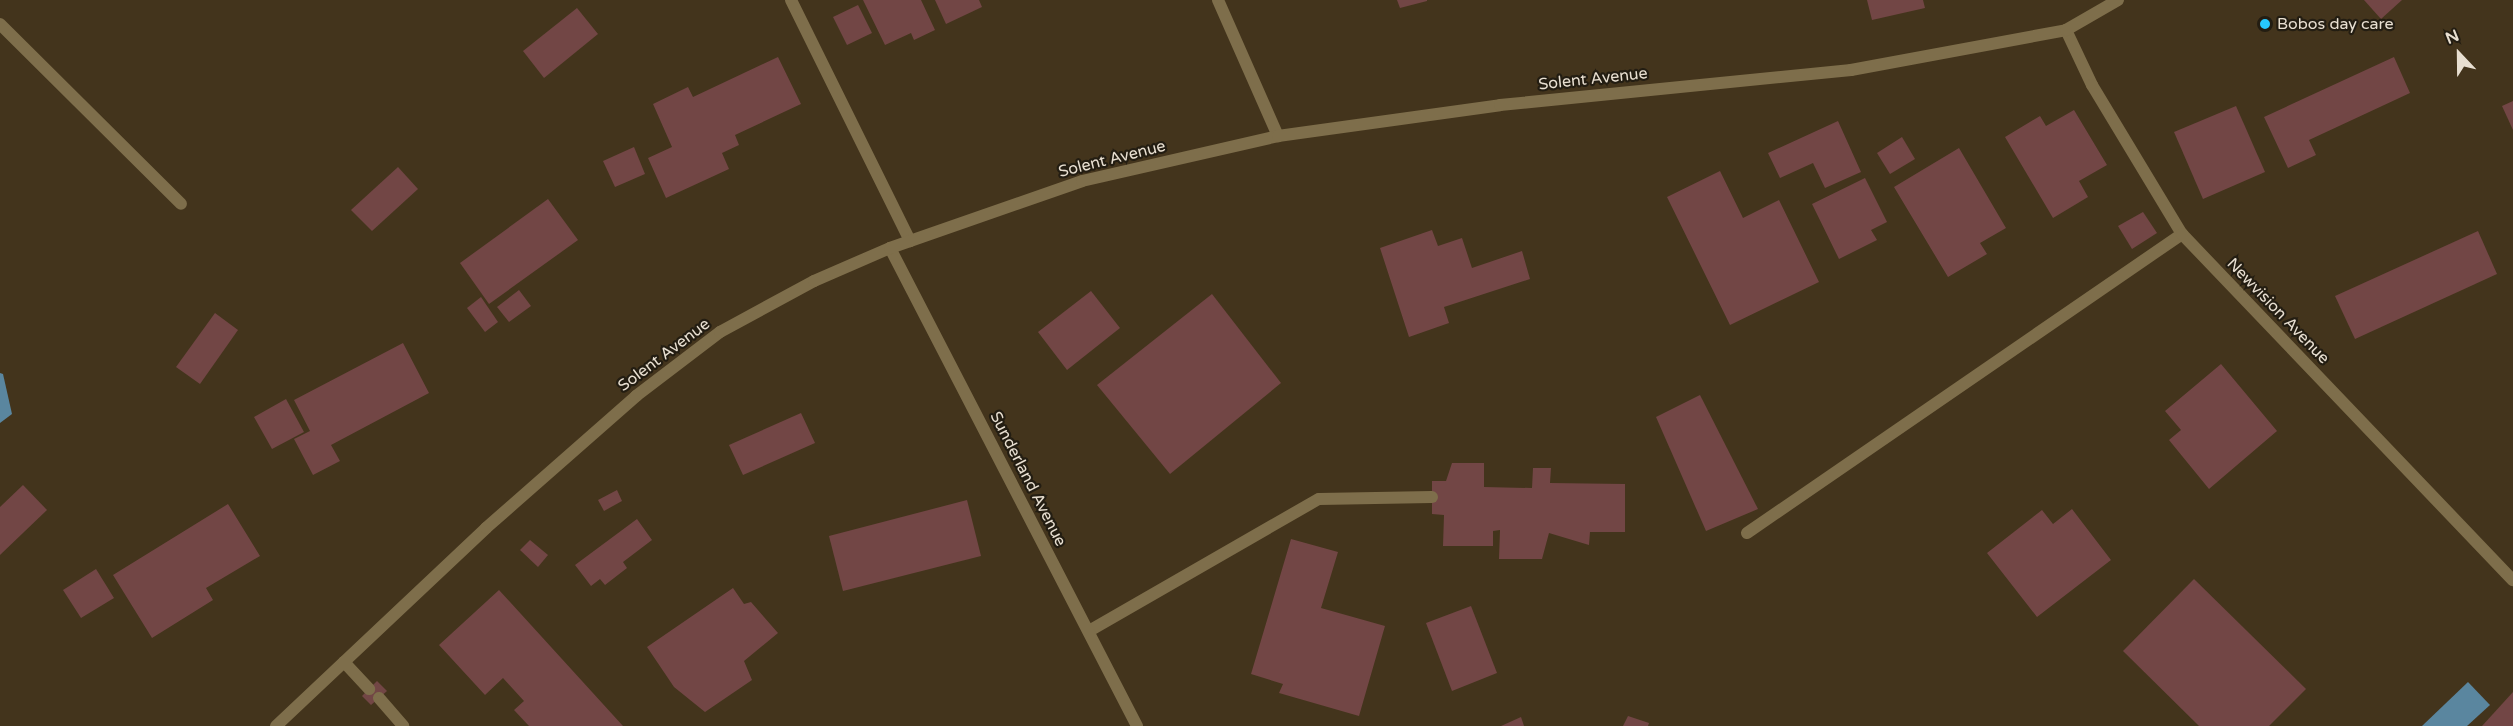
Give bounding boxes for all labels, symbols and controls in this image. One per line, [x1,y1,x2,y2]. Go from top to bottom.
place label: Bobos day care [2277,14,2394,34]
marker: Bobos day care [2258,17,2272,31]
north arrow [2429,24,2489,84]
text: N [2443,26,2462,49]
street label: Solent Avenue [1537,64,1649,94]
street label: Solent Avenue [1056,136,1168,182]
street label: Newvision Avenue [2223,254,2333,368]
street label: Solent Avenue [614,314,714,396]
street label: Sunderland Avenue [986,408,1070,550]

